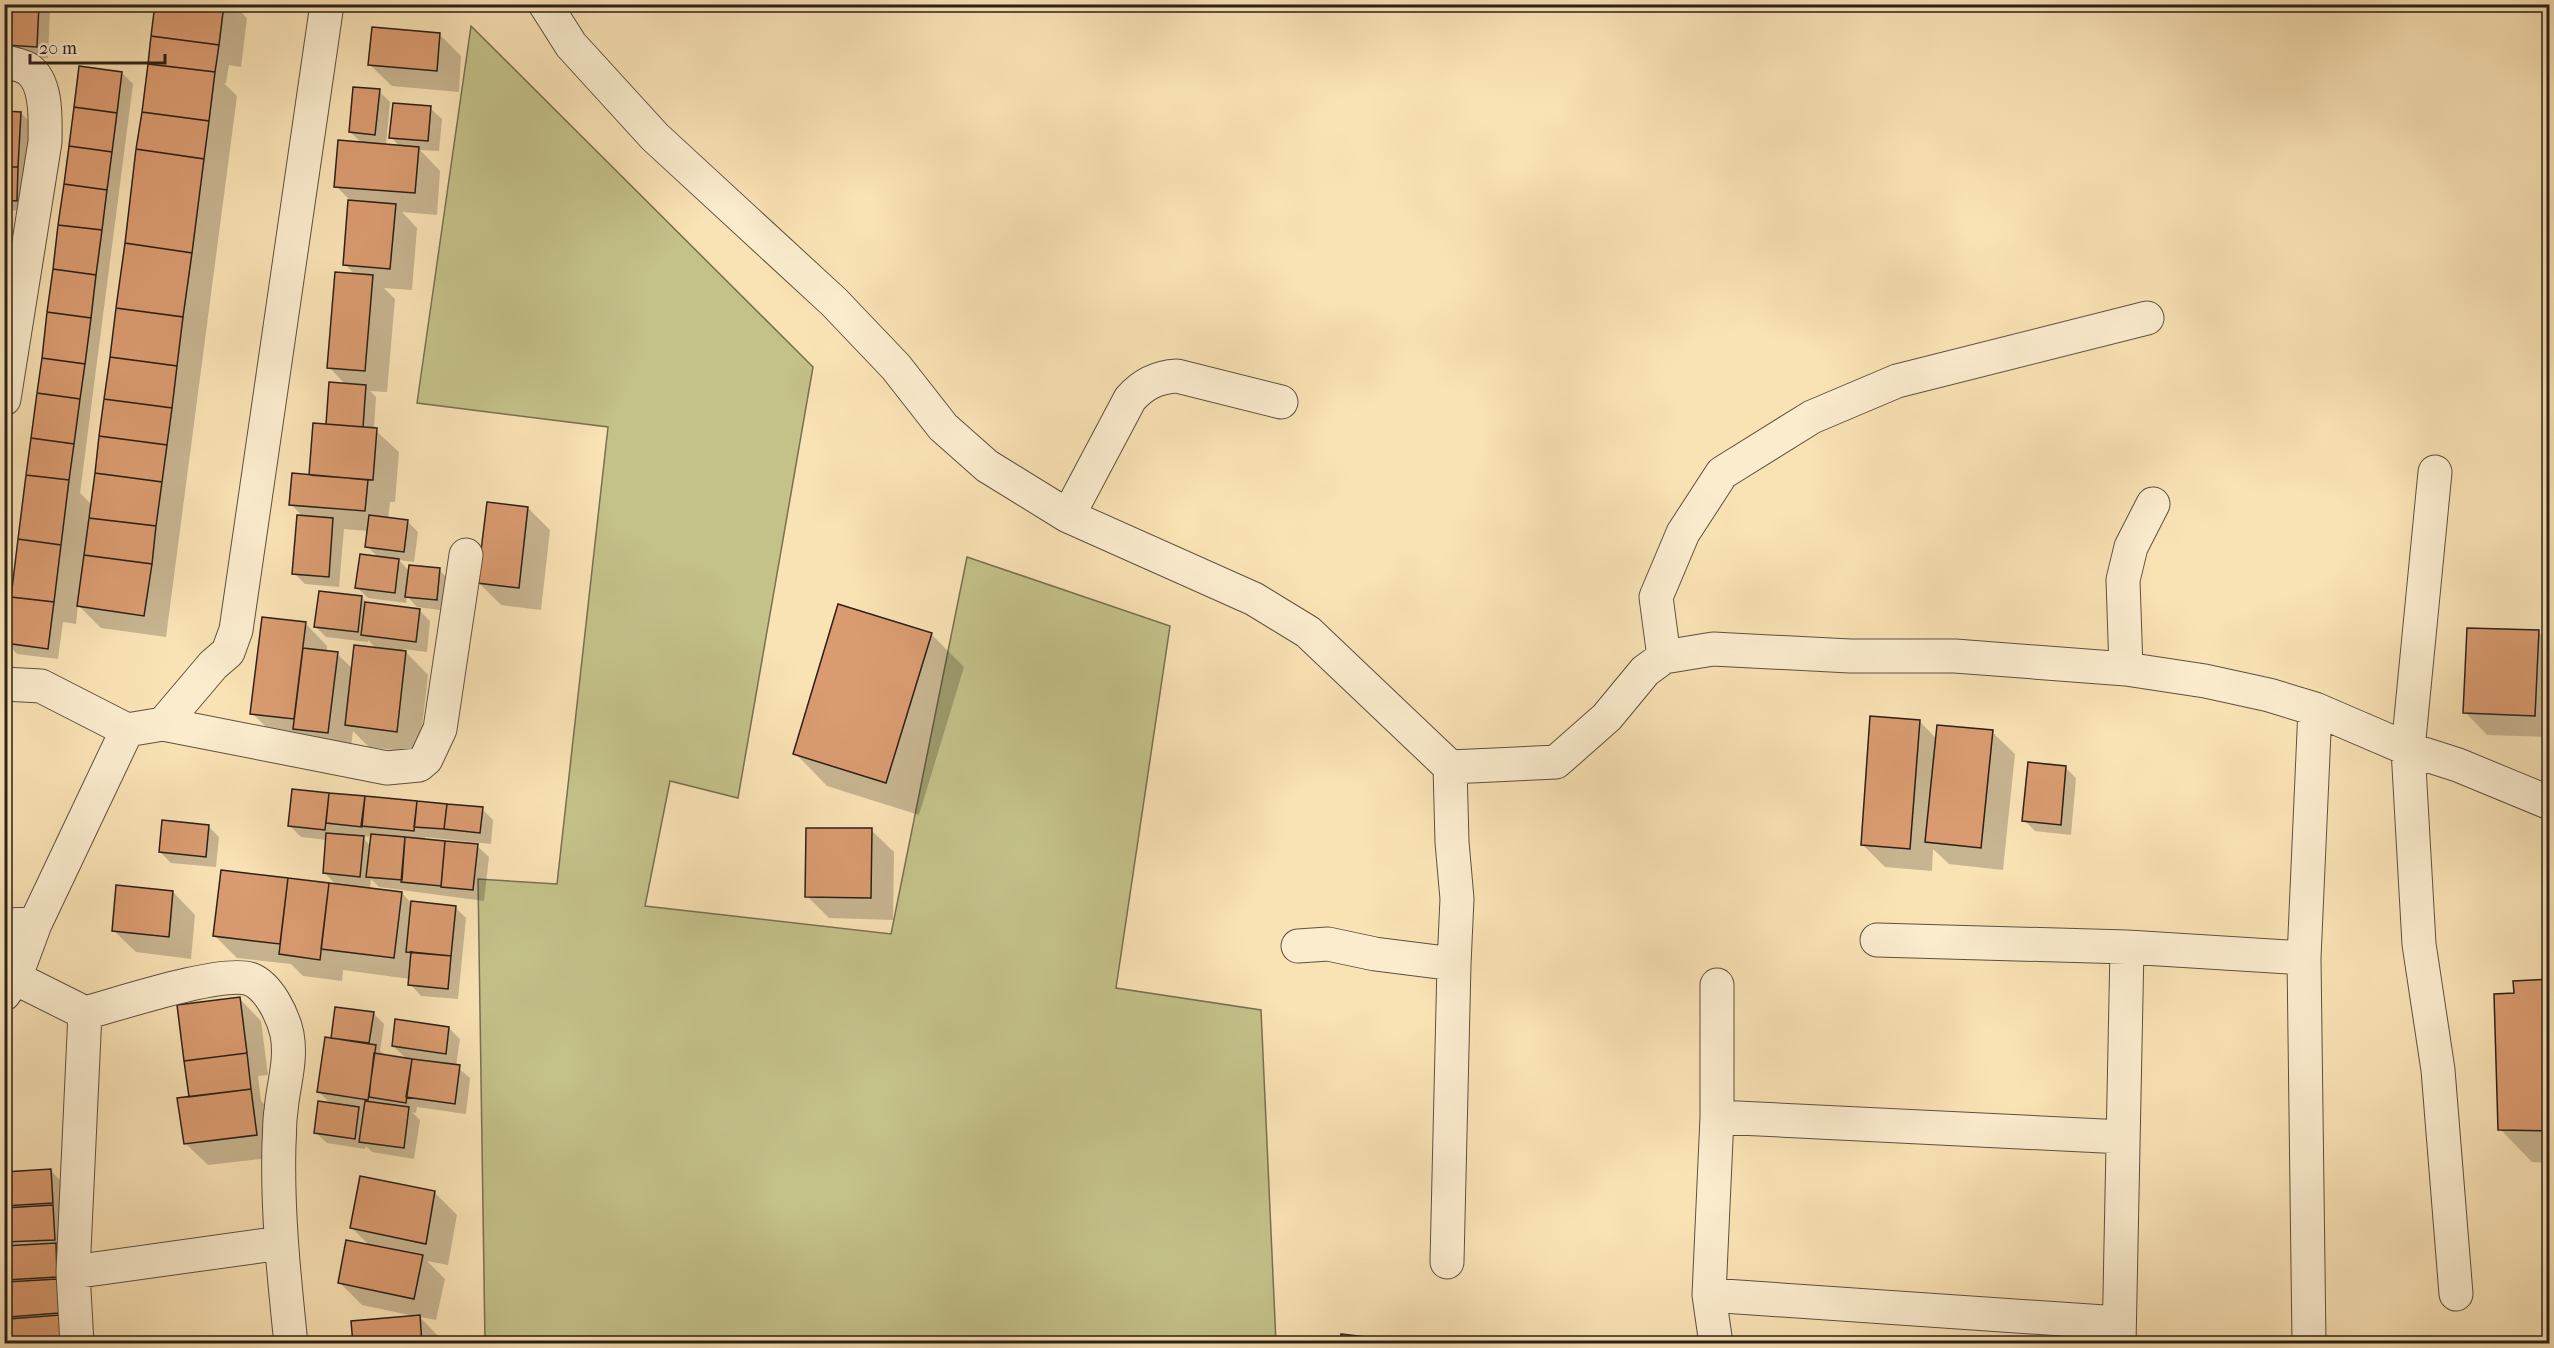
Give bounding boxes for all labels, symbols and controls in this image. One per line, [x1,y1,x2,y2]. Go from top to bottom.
scale bar [30,27,165,65]
text: 20 m [39,38,77,59]

